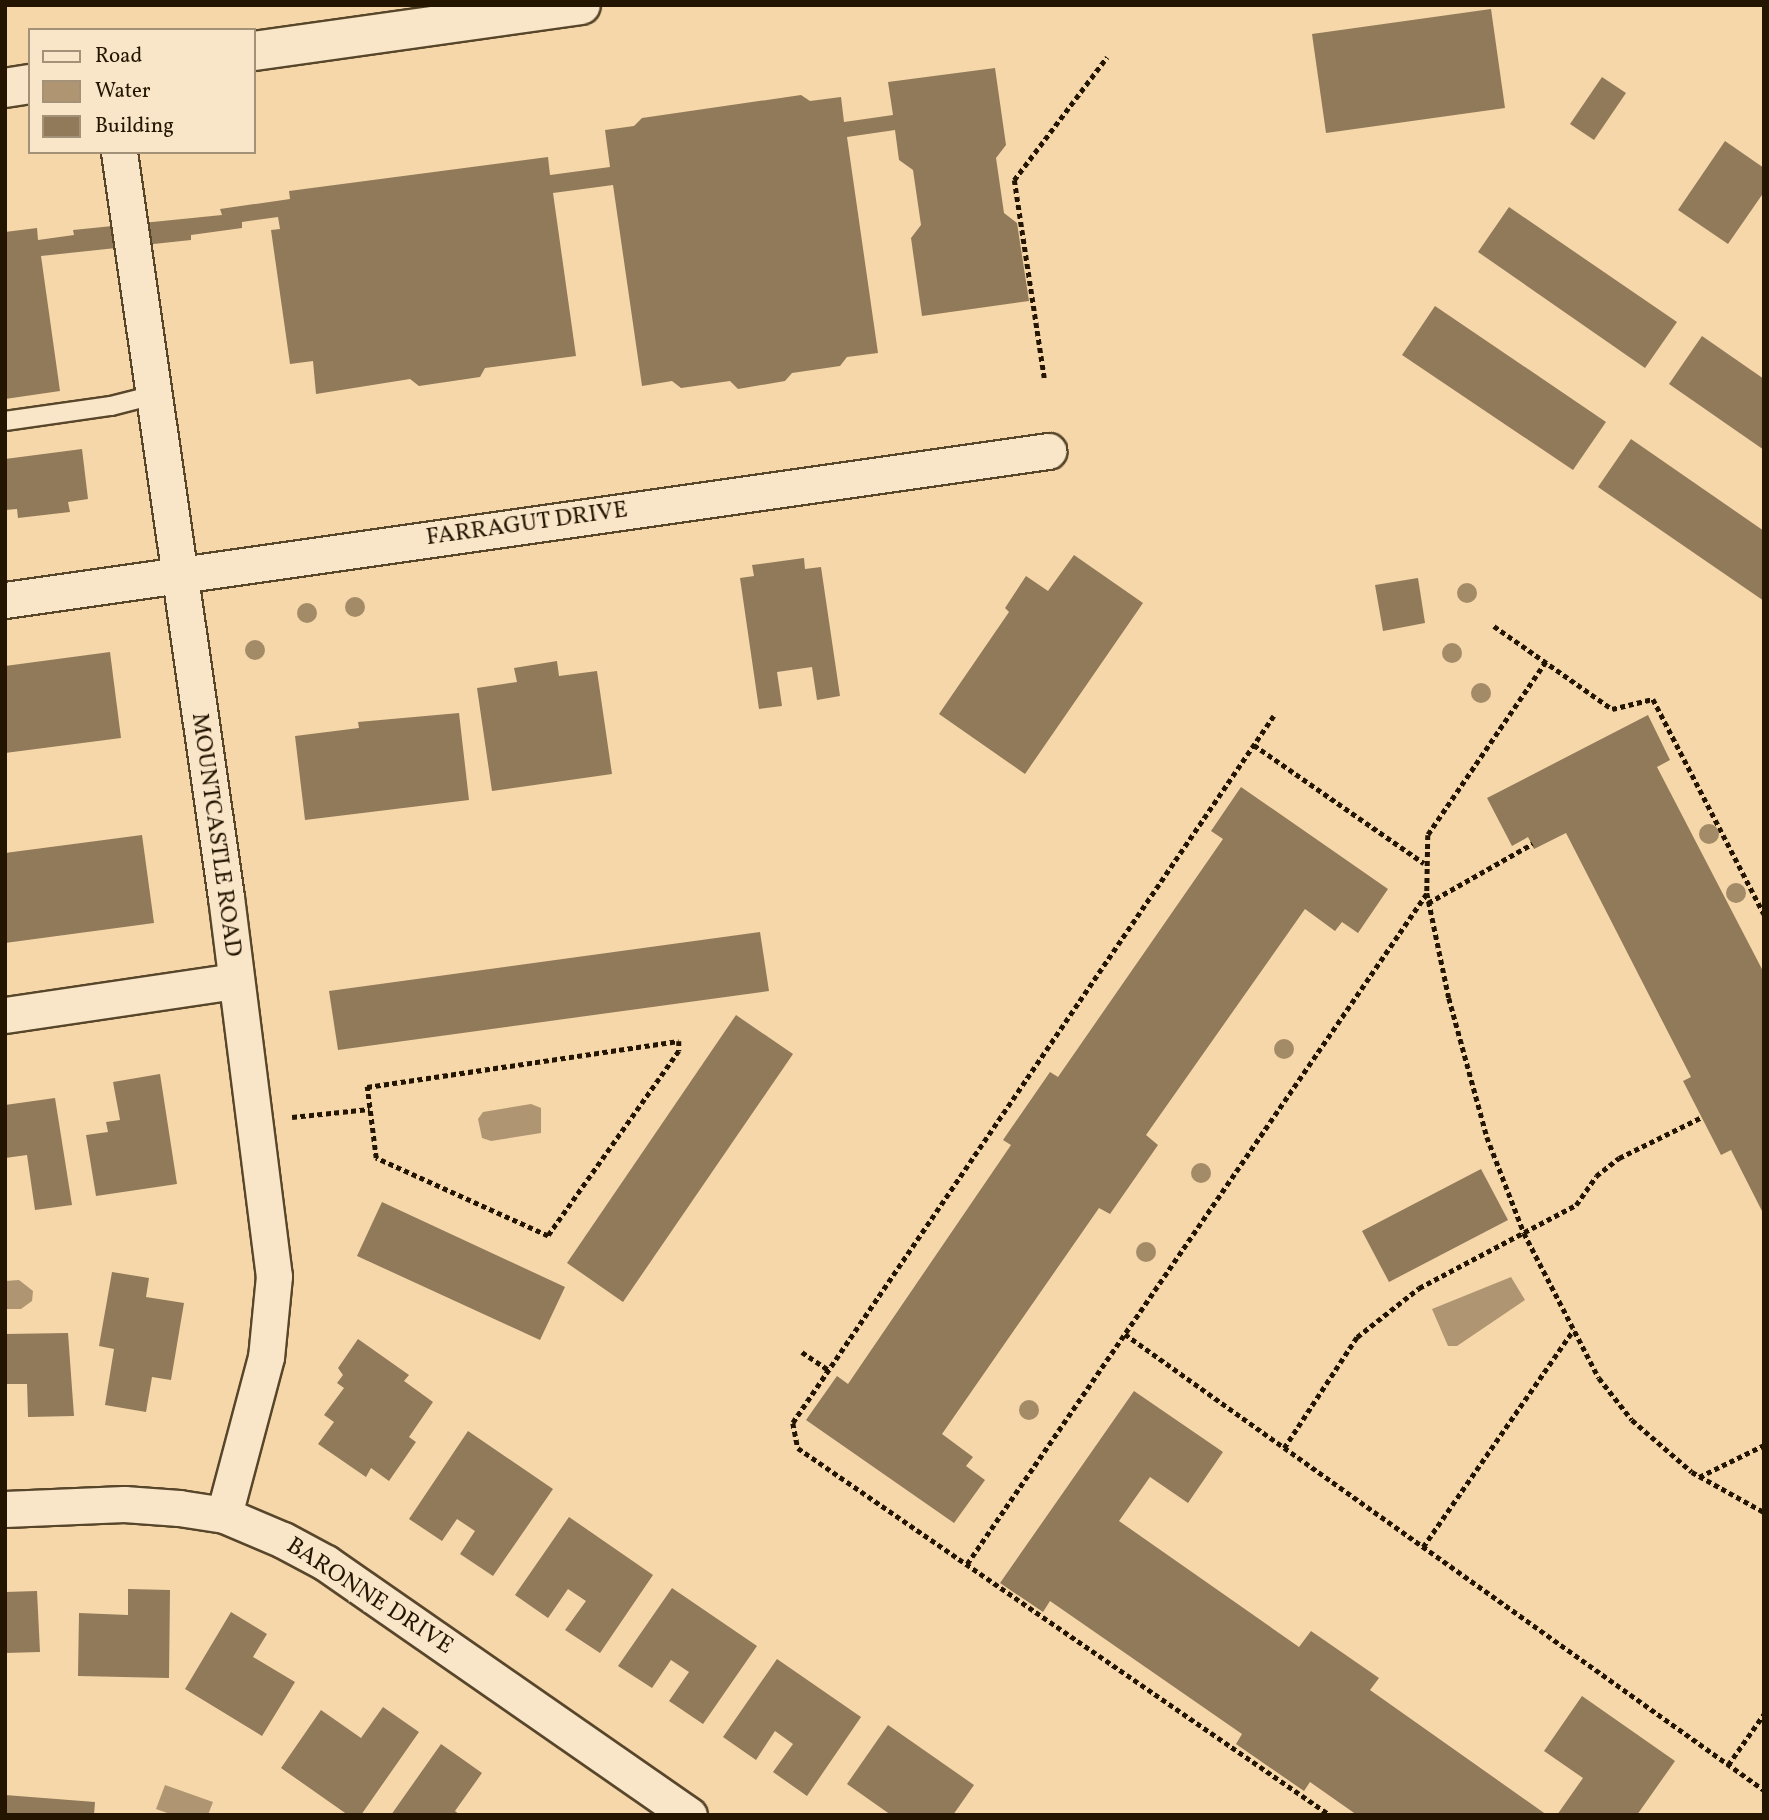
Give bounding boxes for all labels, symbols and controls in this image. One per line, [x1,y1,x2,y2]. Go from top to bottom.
legend [28,28,256,154]
text: Road [95,42,142,71]
text: Water [95,77,151,106]
text: Building [95,112,174,141]
street label: FARRAGUT DRIVE [424,497,630,553]
street label: MOUNTCASTLE ROAD [184,711,246,959]
street label: BARONNE DRIVE [280,1532,458,1662]

